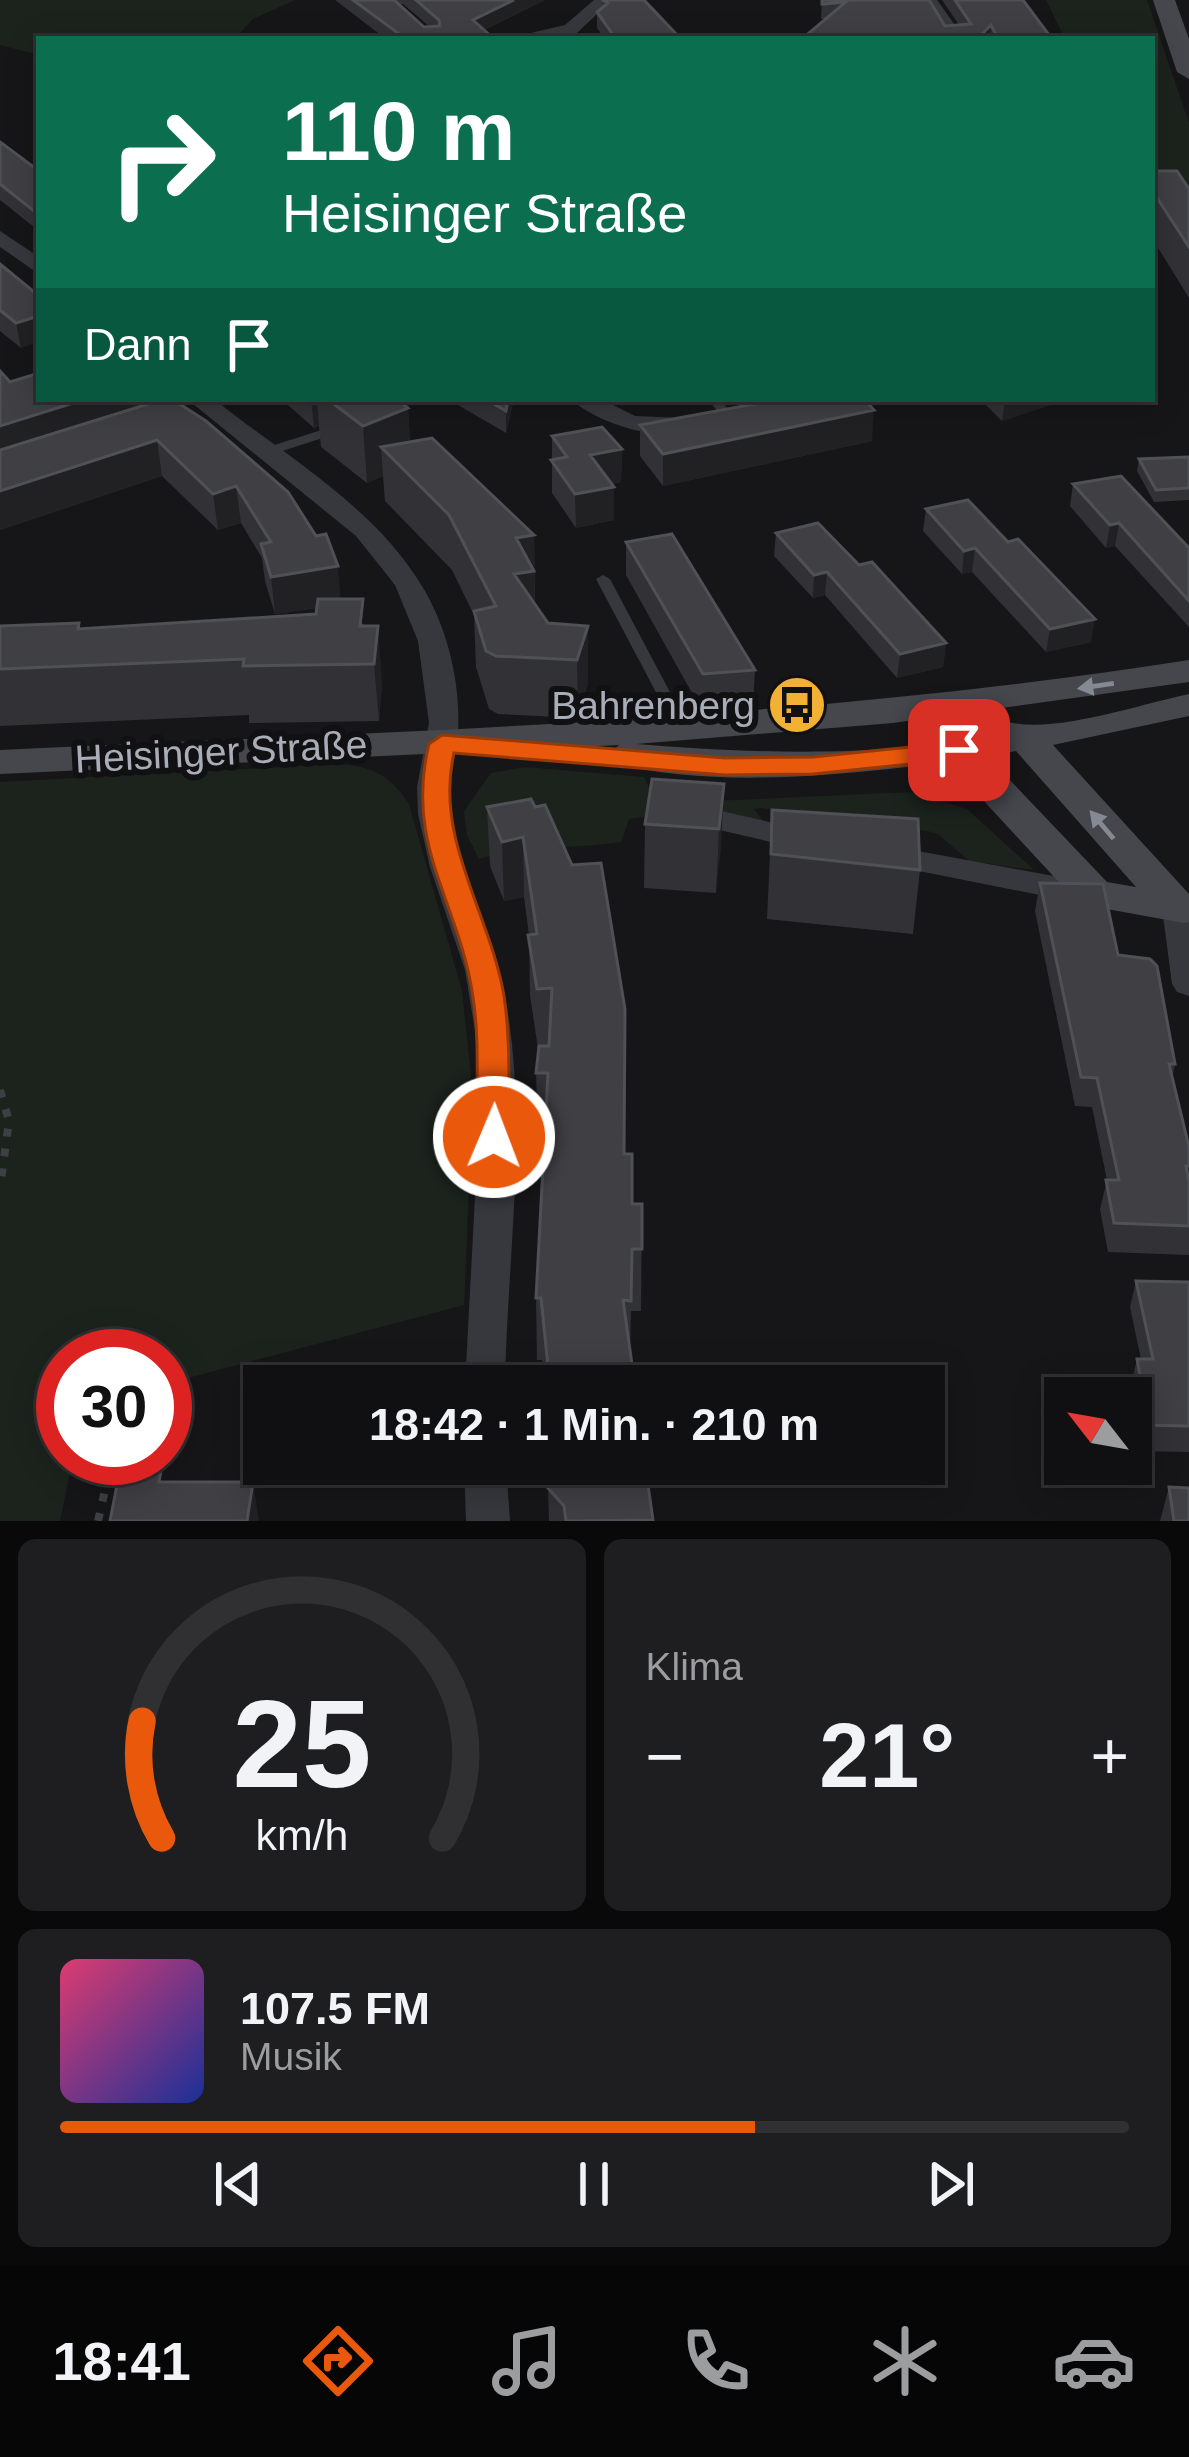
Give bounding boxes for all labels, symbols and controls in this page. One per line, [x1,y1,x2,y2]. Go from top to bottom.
icon: right [84,84,240,240]
text: 110 m [282,84,516,178]
text: Heisinger Straße [282,183,687,243]
icon: arrive [216,312,282,378]
text: Dann [84,319,192,370]
bus stop icon: Bahrenberg [766,674,828,736]
one-way arrow [1077,677,1115,696]
place label: Bahrenberg [551,684,755,727]
pin [908,699,1010,801]
icon: arrive [926,717,992,783]
street label: Heisinger Straße [74,722,368,781]
one-way arrow [1089,810,1116,840]
position arrow [431,1074,557,1200]
speed limit sign: 30 [36,1329,192,1485]
north arrow [1044,1377,1152,1485]
map controls [1044,1377,1152,1485]
text: 18:42 · 1 Min. · 210 m [369,1399,819,1450]
text: Klima [646,1645,743,1688]
text: 25 [232,1674,371,1813]
text: 21° [819,1706,955,1806]
text: − [646,1719,684,1793]
text: + [1090,1719,1129,1793]
text: km/h [255,1811,348,1859]
text: 107.5 FM [240,1983,430,2034]
text: Musik [240,2035,342,2078]
icon: previous [205,2151,271,2217]
icon: pause [561,2151,627,2217]
icon: next [918,2151,984,2217]
icon: directions [296,2319,380,2403]
icon: music [485,2319,569,2403]
icon: phone [674,2319,758,2403]
icon: climate [863,2319,947,2403]
icon: car [1052,2319,1136,2403]
text: 18:41 [53,2331,191,2391]

